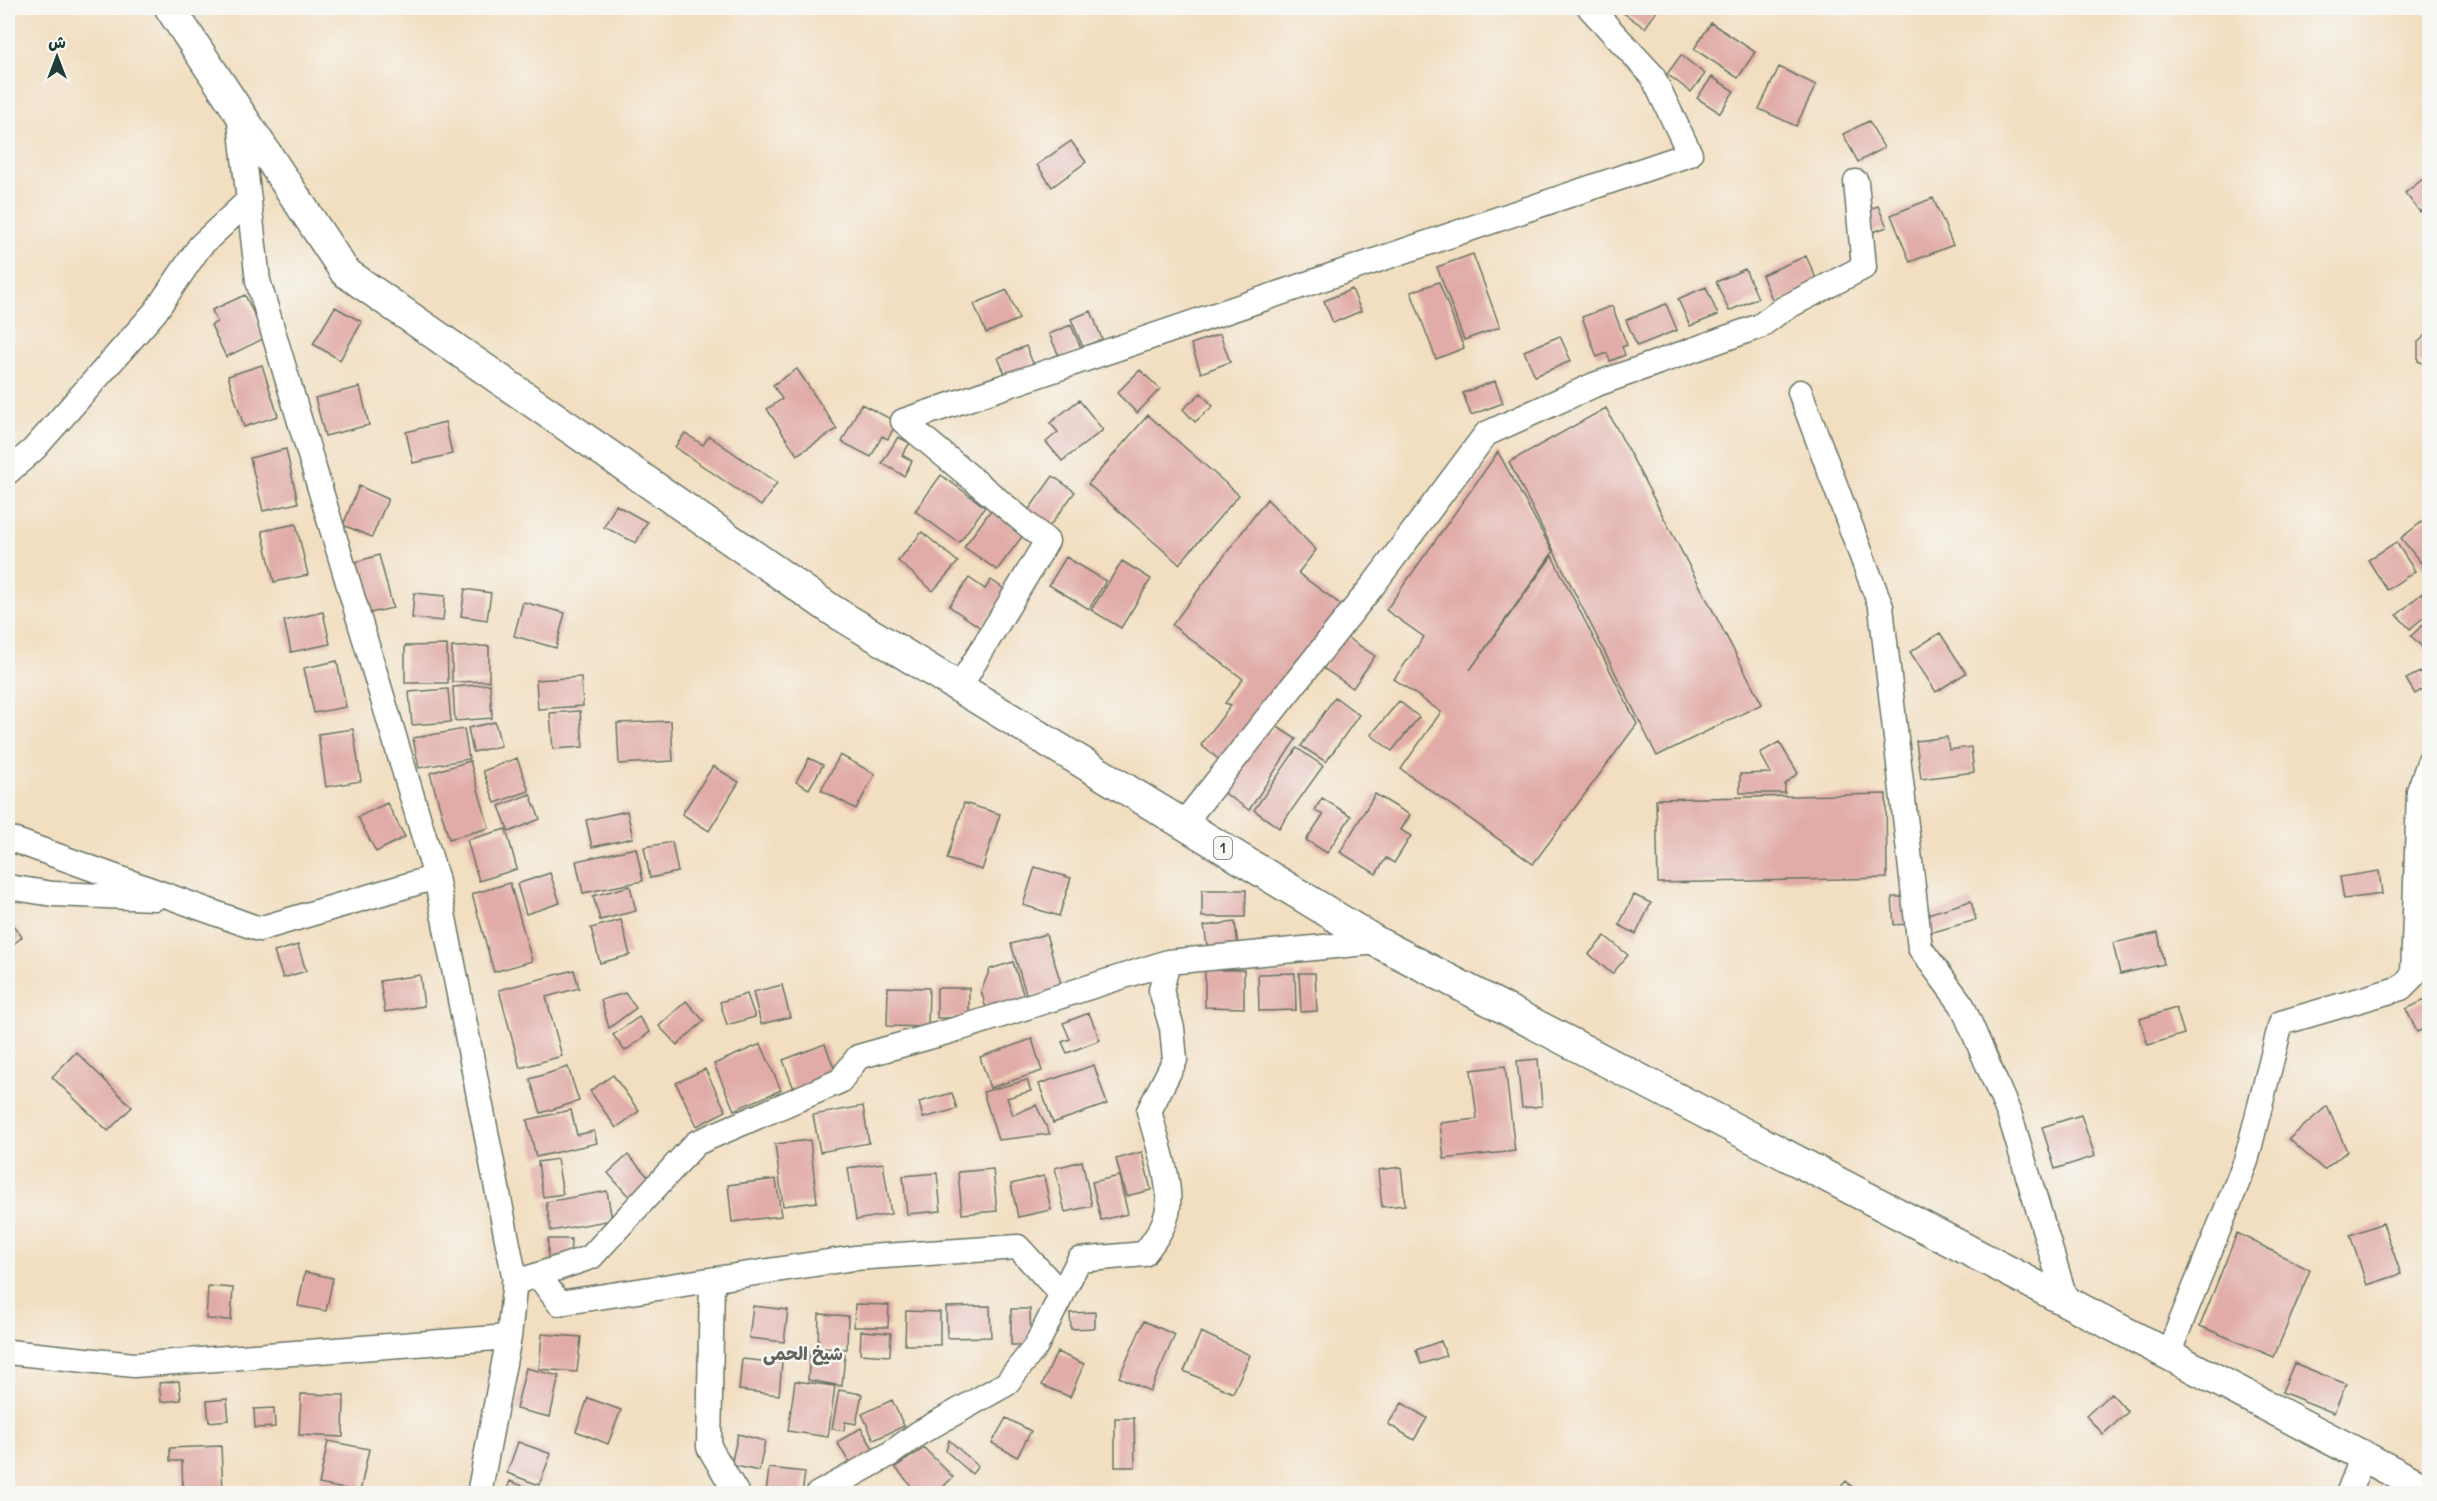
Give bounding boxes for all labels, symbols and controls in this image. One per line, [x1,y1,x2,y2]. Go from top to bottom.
north arrow [27,27,87,87]
text: ش [48,32,66,52]
road number: 1 [1214,837,1232,859]
district label: شيخ الحمى [763,1342,843,1366]

